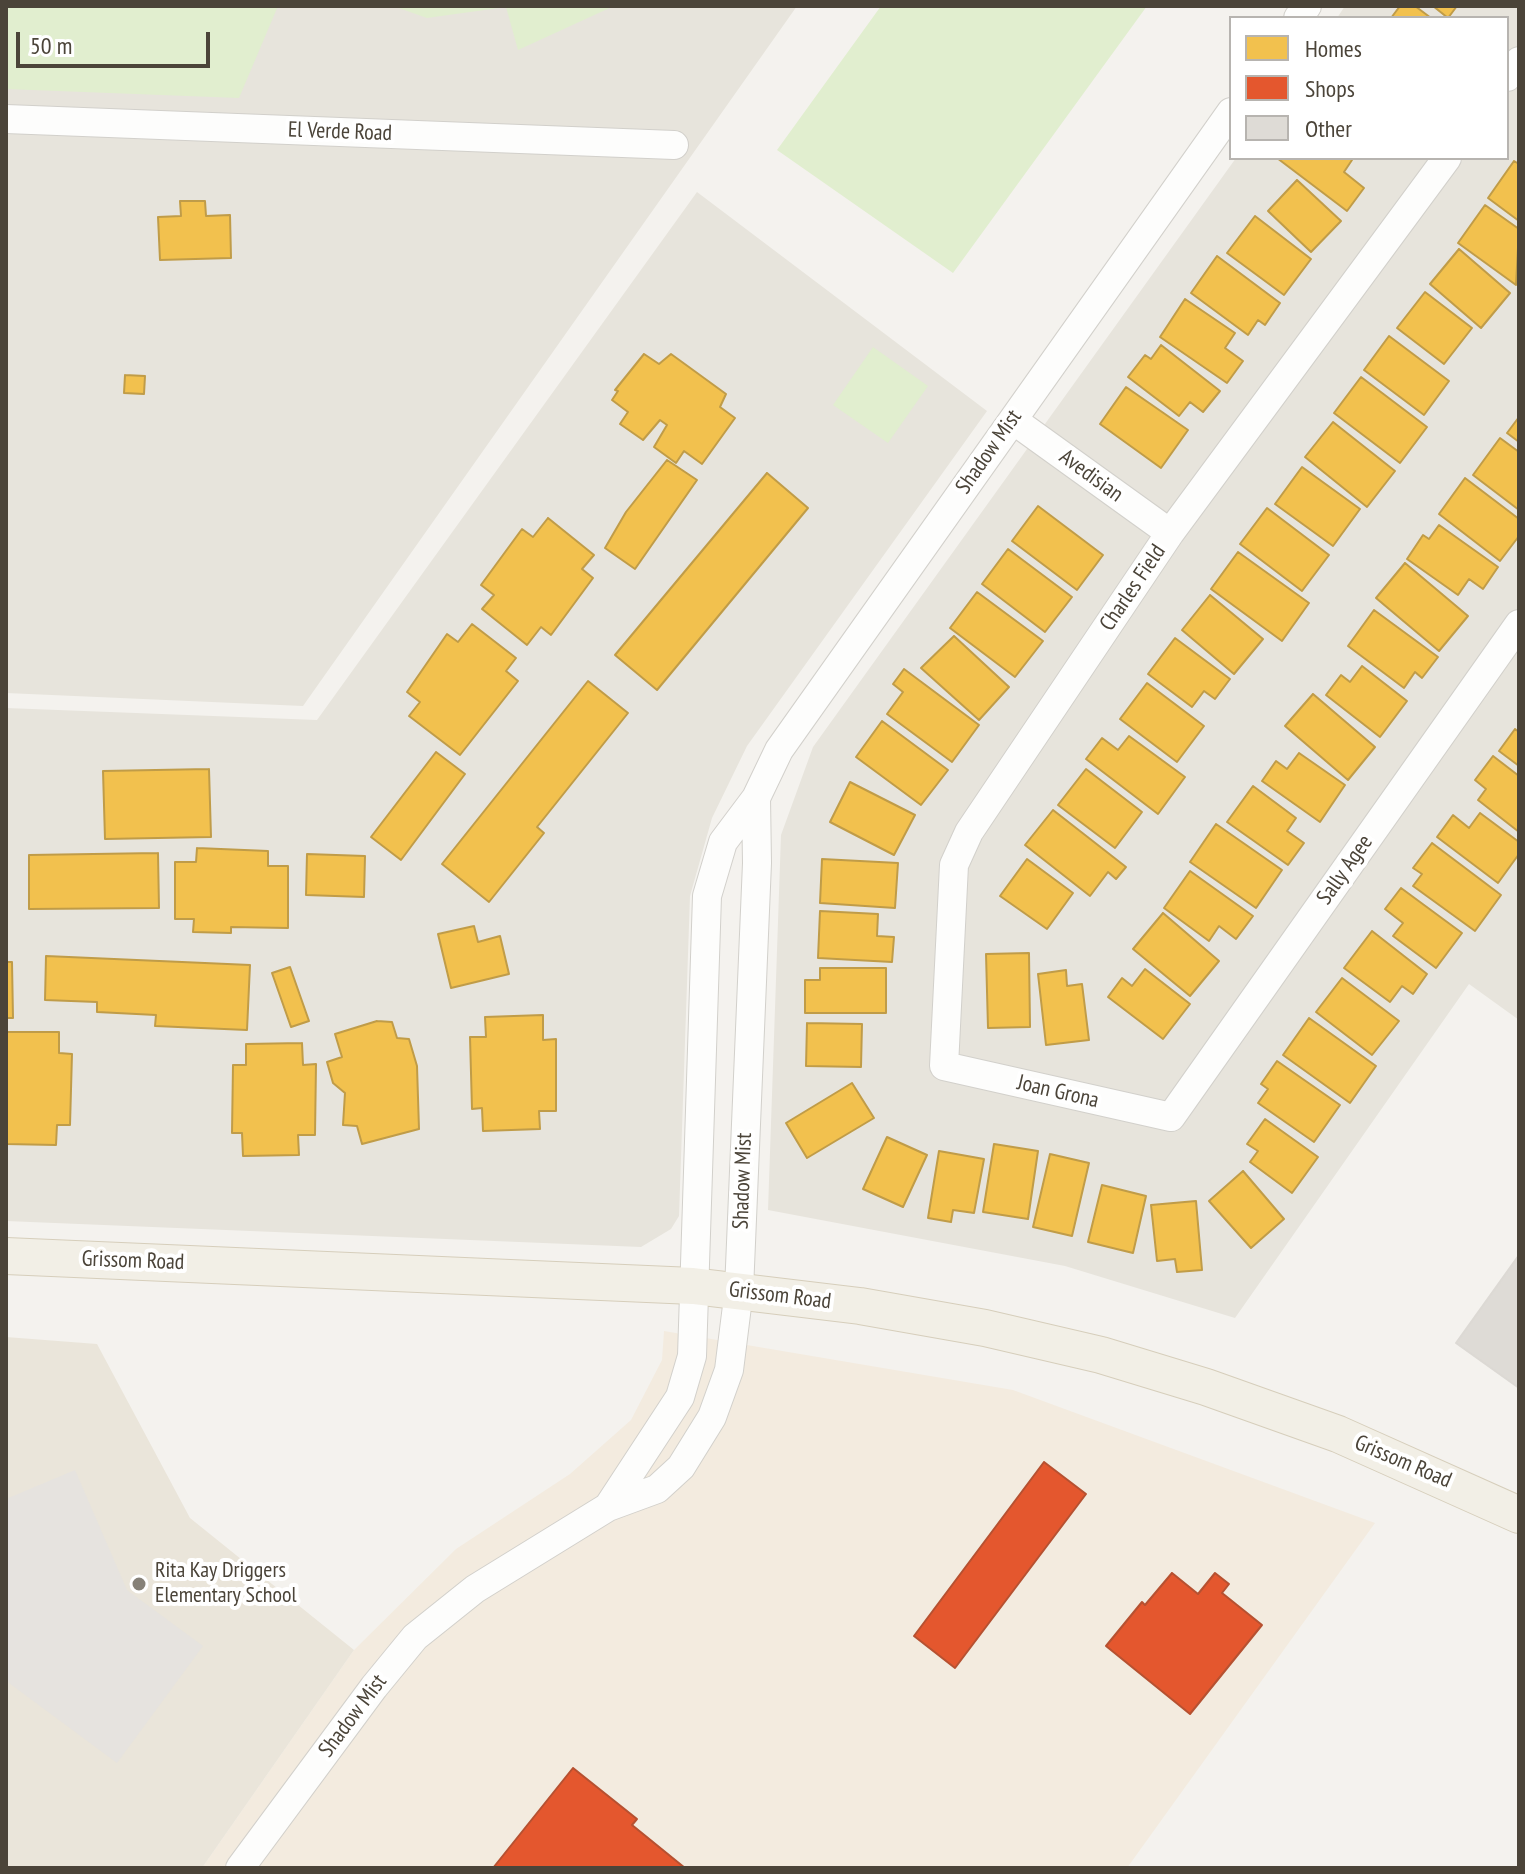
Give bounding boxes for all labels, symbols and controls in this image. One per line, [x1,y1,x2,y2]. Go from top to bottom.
scale bar [20,16,214,66]
legend [1229,16,1509,160]
text: 50 m [30,30,72,61]
text: Homes [1305,33,1362,64]
text: Shops [1305,73,1355,104]
text: Other [1305,113,1352,144]
street label: El Verde Road [287,117,393,147]
street label: Shadow Mist [950,405,1028,499]
street label: Avedisian [1054,444,1128,508]
street label: Charles Field [1095,540,1171,636]
street label: Sally Agee [1312,830,1378,910]
street label: Joan Grona [1015,1070,1101,1114]
street label: Shadow Mist [728,1132,758,1230]
street label: Grissom Road [81,1246,185,1276]
street label: Grissom Road [728,1277,832,1315]
street label: Grissom Road [1351,1430,1455,1494]
place label: Rita Kay Driggers Elementary School [155,1558,297,1610]
marker: Rita Kay Driggers Elementary School [130,1575,148,1593]
street label: Shadow Mist [313,1669,393,1763]

